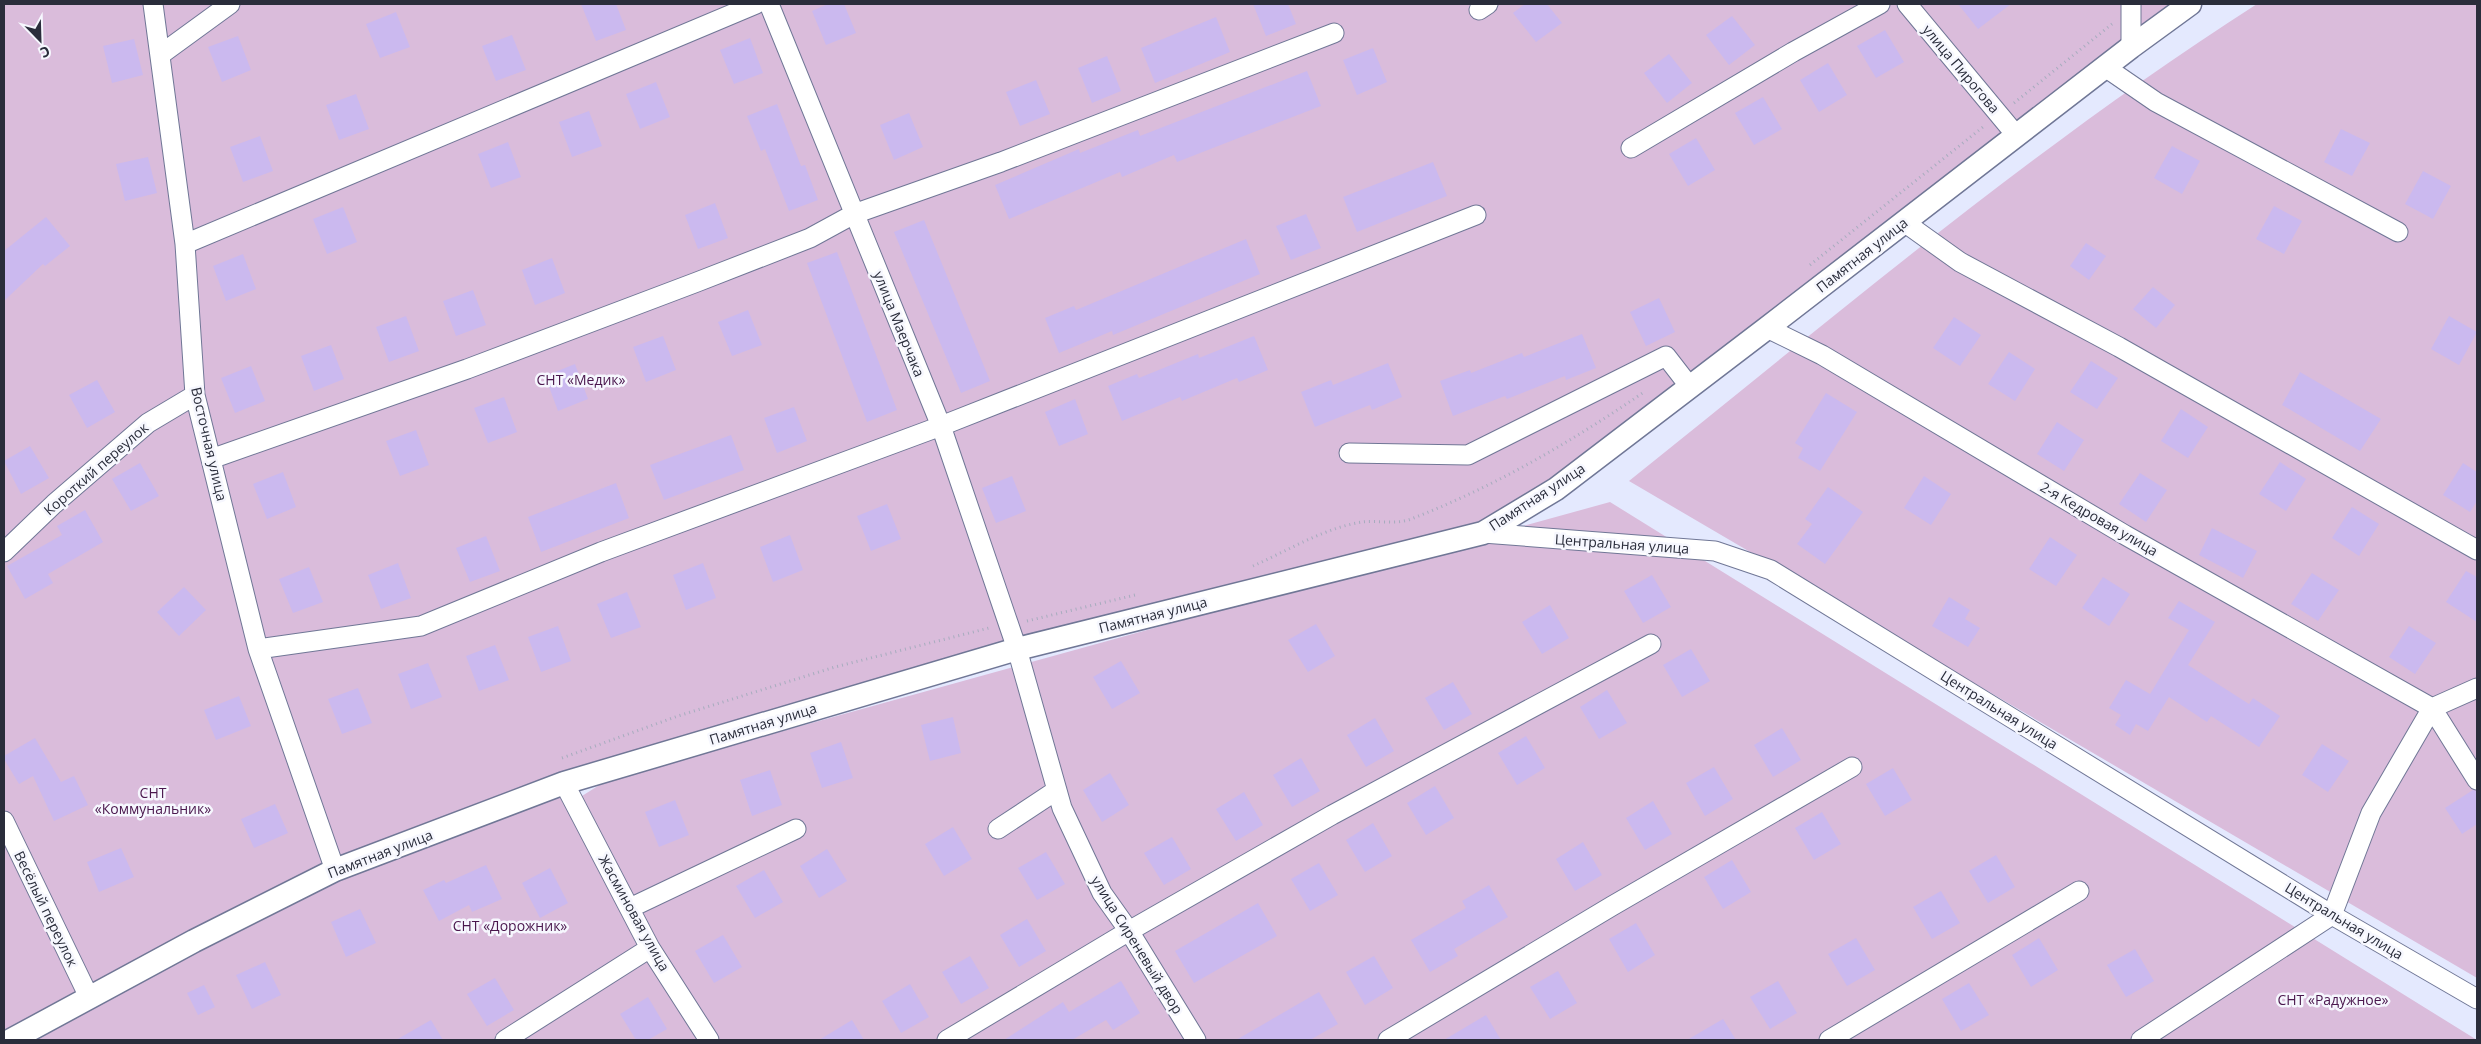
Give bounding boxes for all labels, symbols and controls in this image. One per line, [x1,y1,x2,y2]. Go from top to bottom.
north arrow [15,15,65,65]
street label: улица Пирогова [1919,20,2004,117]
text: С [37,42,53,63]
street label: Памятная улица [1812,213,1911,296]
street label: улица Маерчака [870,268,929,379]
park label: СНТ «Медик» [537,370,626,389]
street label: Восточная улица [187,385,232,503]
street label: Короткий переулок [39,417,153,519]
street label: Памятная улица [1485,458,1588,535]
street label: 2-я Кедровая улица [2037,477,2162,560]
street label: Центральная улица [1554,529,1690,558]
street label: Памятная улица [1097,592,1209,637]
street label: Центральная улица [1937,666,2061,753]
street label: Памятная улица [707,698,819,749]
park label: СНТ «Коммунальник» [95,783,211,818]
street label: Памятная улица [325,825,435,882]
street label: Весёлый переулок [10,848,83,970]
street label: Жасминовая улица [595,851,674,974]
street label: улица Сиреневый двор [1087,872,1188,1017]
street label: Центральная улица [2282,878,2407,963]
park label: СНТ «Дорожник» [453,916,567,935]
park label: СНТ «Радужное» [2277,990,2389,1009]

